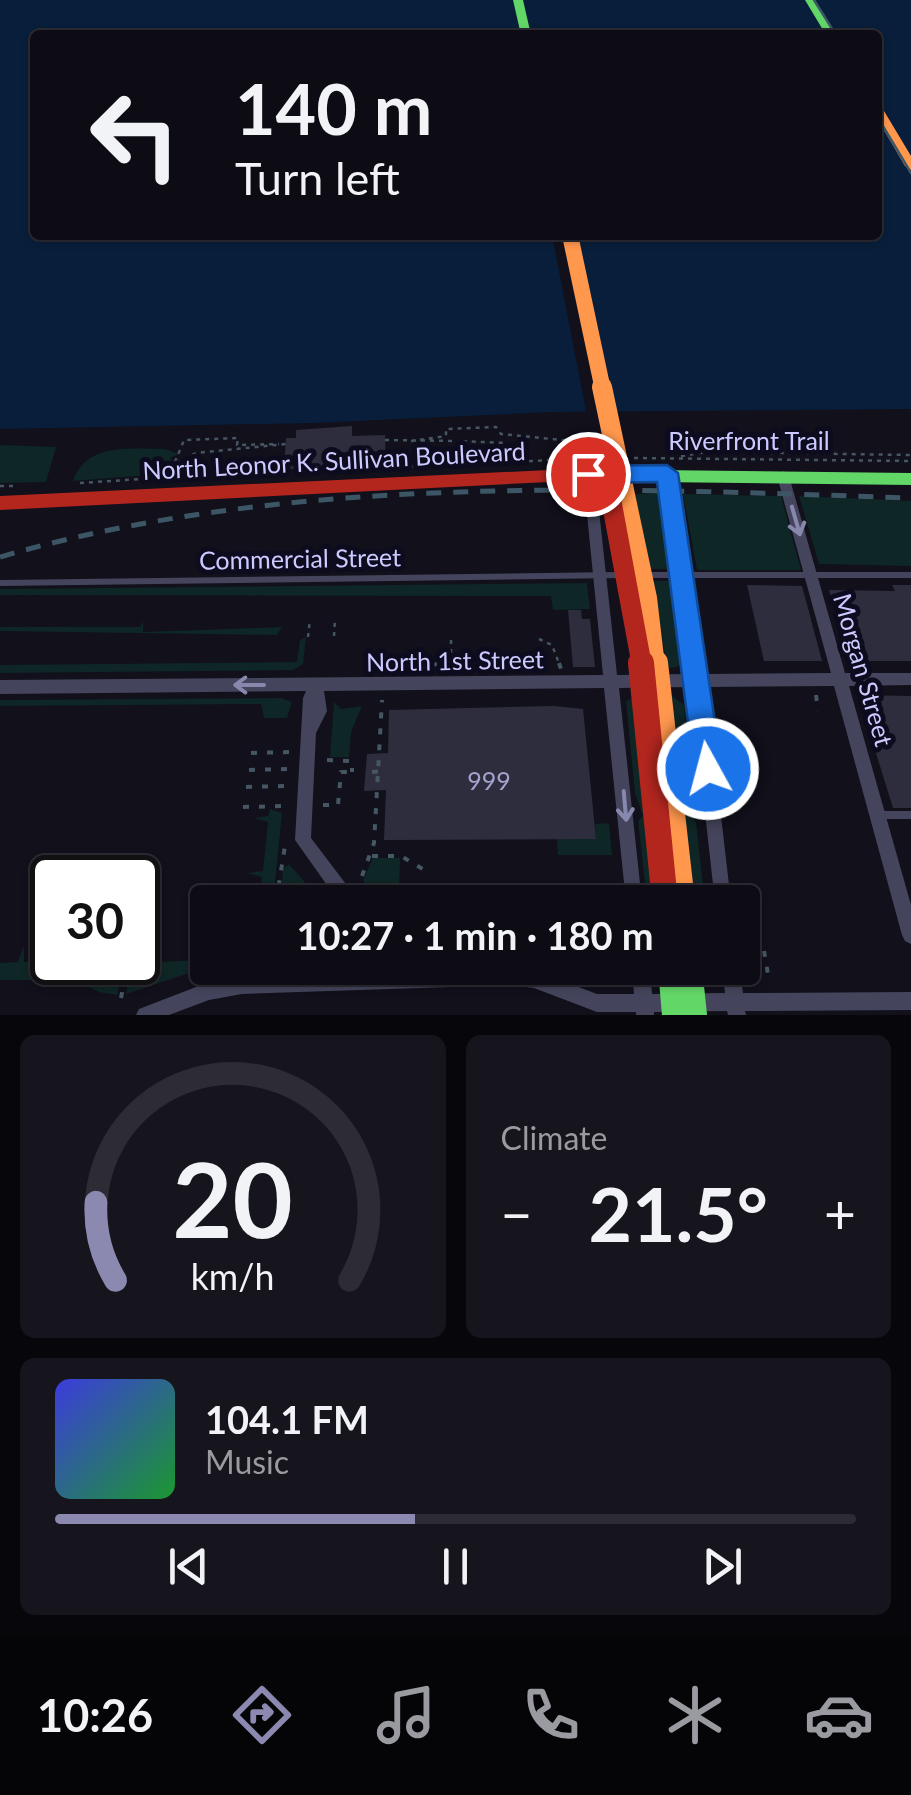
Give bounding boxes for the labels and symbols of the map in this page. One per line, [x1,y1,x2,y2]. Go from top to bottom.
street label: Riverfront Trail [668,425,830,455]
pin [546,432,631,517]
street label: North Leonor K. Sullivan Boulevard [142,435,526,485]
one-way arrow [788,505,806,536]
street label: Commercial Street [199,541,401,575]
street label: Morgan Street [828,590,900,750]
street label: North 1st Street [366,643,544,677]
one-way arrow [233,676,266,694]
position arrow [656,717,760,821]
house number: 999 [467,765,511,795]
one-way arrow [616,790,635,822]
speed limit sign: 30 [30,855,160,985]

